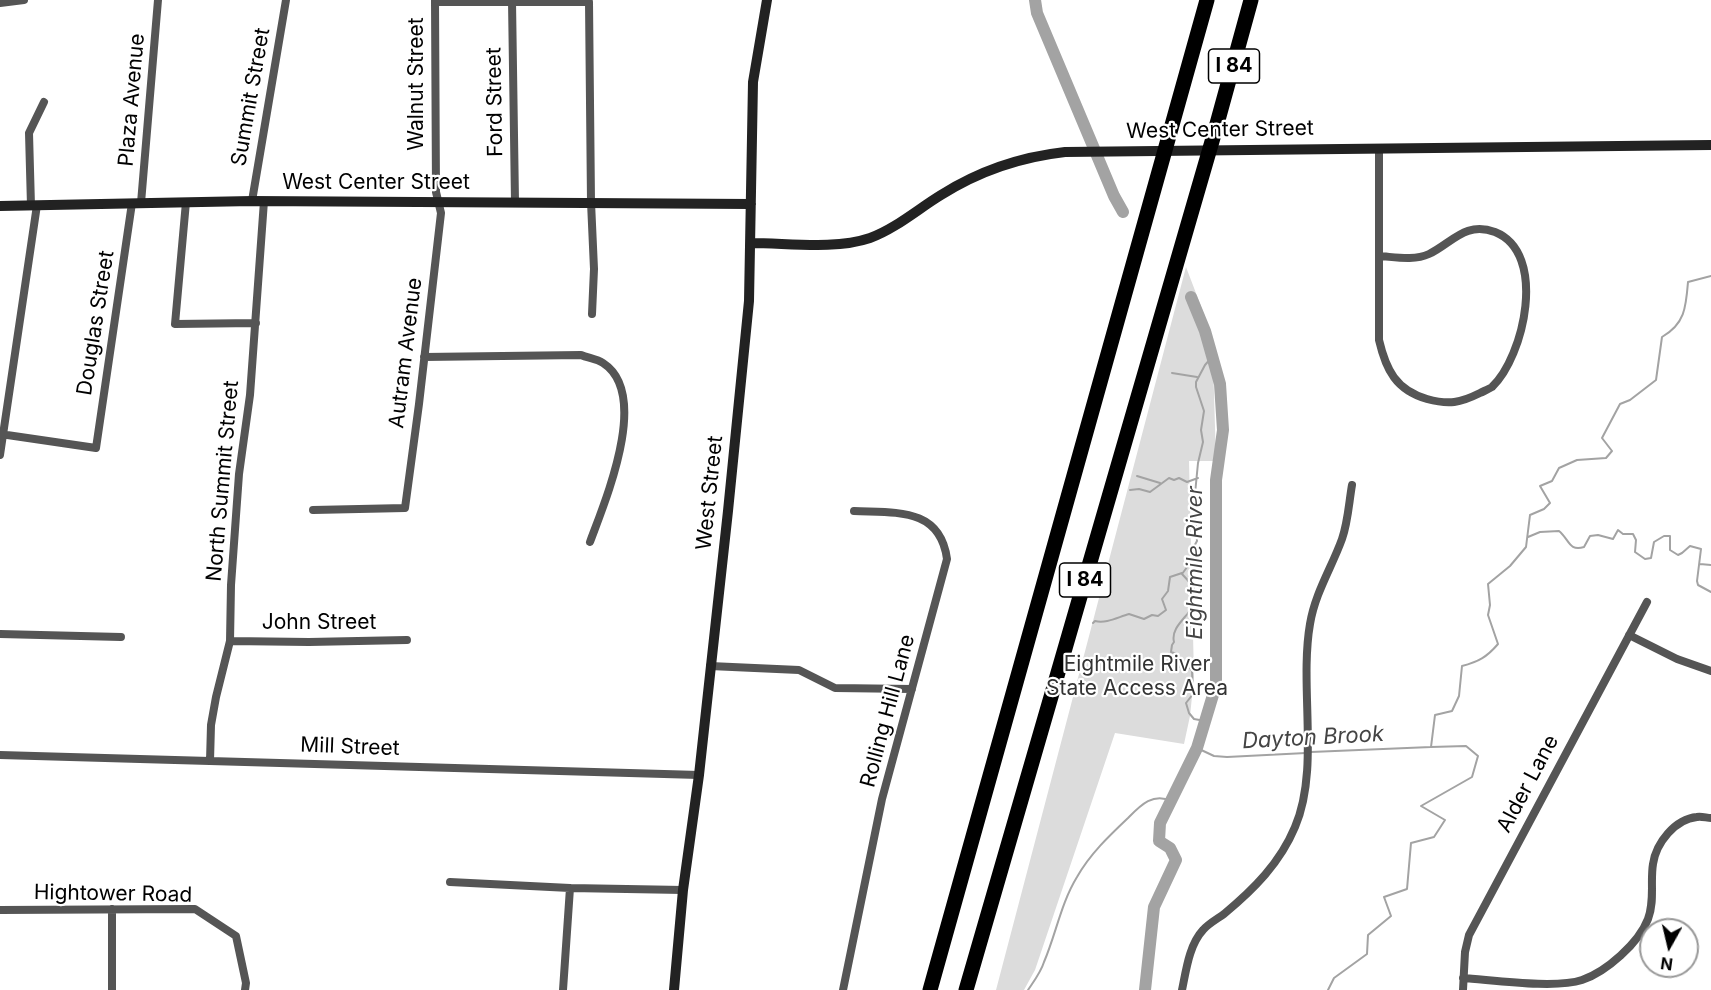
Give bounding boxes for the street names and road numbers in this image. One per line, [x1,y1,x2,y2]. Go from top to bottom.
street label: Walnut Street [404,17,430,151]
street label: Summit Street [226,26,276,168]
street label: Plaza Avenue [114,32,150,168]
street label: Ford Street [481,47,509,157]
road number: I 84 [1208,49,1260,83]
street label: West Center Street [1126,116,1314,144]
street label: West Center Street [282,170,470,196]
street label: Douglas Street [72,249,120,397]
street label: Autram Avenue [384,276,428,430]
street label: North Summit Street [202,379,244,583]
street label: West Street [691,435,729,551]
road number: I 84 [1060,563,1110,597]
street label: John Street [262,610,376,636]
street label: Rolling Hill Lane [855,632,921,790]
street label: Alder Lane [1492,731,1564,837]
street label: Mill Street [300,733,400,761]
street label: Hightower Road [34,880,192,908]

